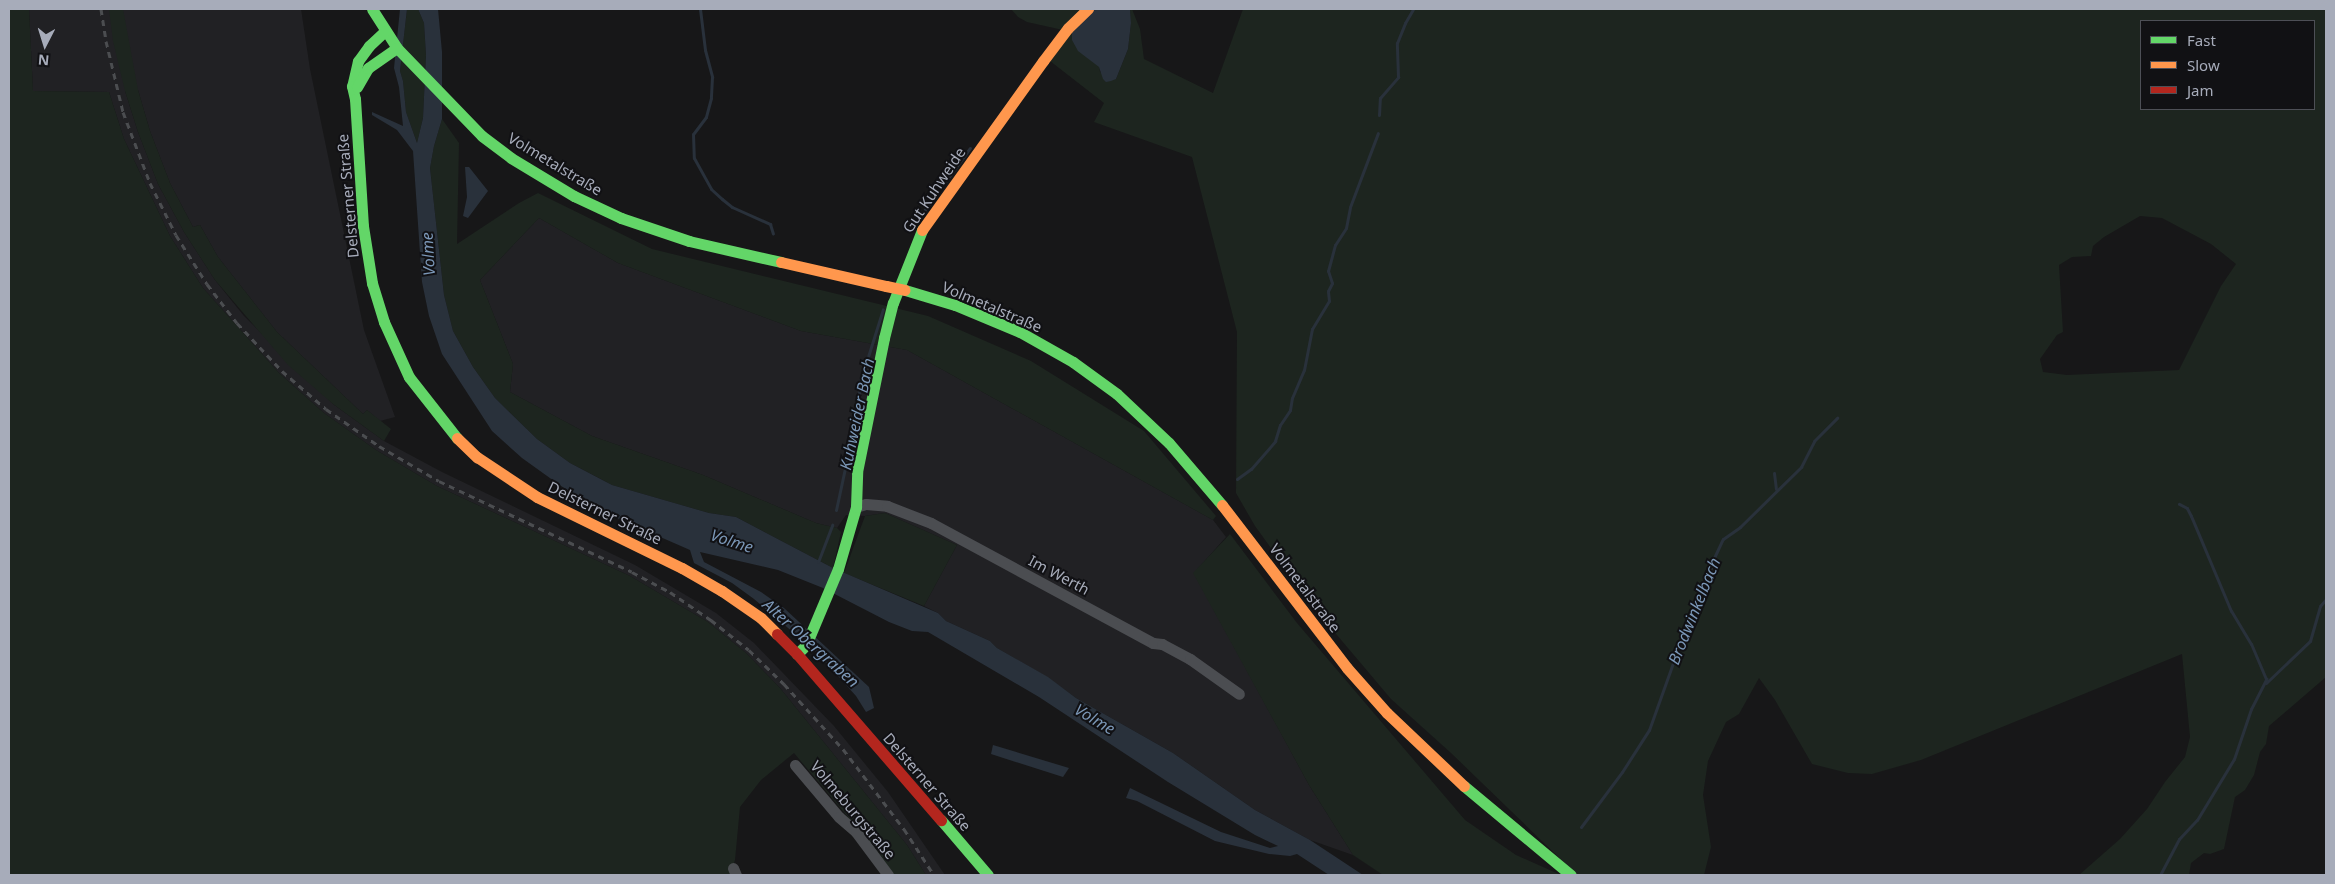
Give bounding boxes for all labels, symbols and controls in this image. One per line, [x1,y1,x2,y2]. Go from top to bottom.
north arrow [20,20,70,70]
legend [2140,20,2315,110]
text: Fast [2187,30,2216,50]
text: N [37,50,50,70]
text: Slow [2187,55,2220,75]
text: Jam [2187,80,2214,100]
street label: Volmetalstraße [505,129,605,199]
street label: Delsterner Straße [334,133,362,259]
street label: Gut Kuhweide [899,144,969,236]
water label: Volme [417,232,439,276]
street label: Volmetalstraße [939,278,1045,336]
water label: Kuhweider Bach [836,356,878,472]
street label: Delsterner Straße [545,478,665,548]
water label: Volme [708,525,756,557]
street label: Volmetalstraße [1266,540,1344,636]
street label: Im Werth [1026,552,1092,598]
water label: Brodwinkelbach [1664,555,1724,667]
water label: Alter Obergraben [759,595,863,691]
water label: Volme [1071,700,1119,738]
street label: Delsterner Straße [879,729,975,835]
street label: Volmeburgstraße [807,757,899,863]

